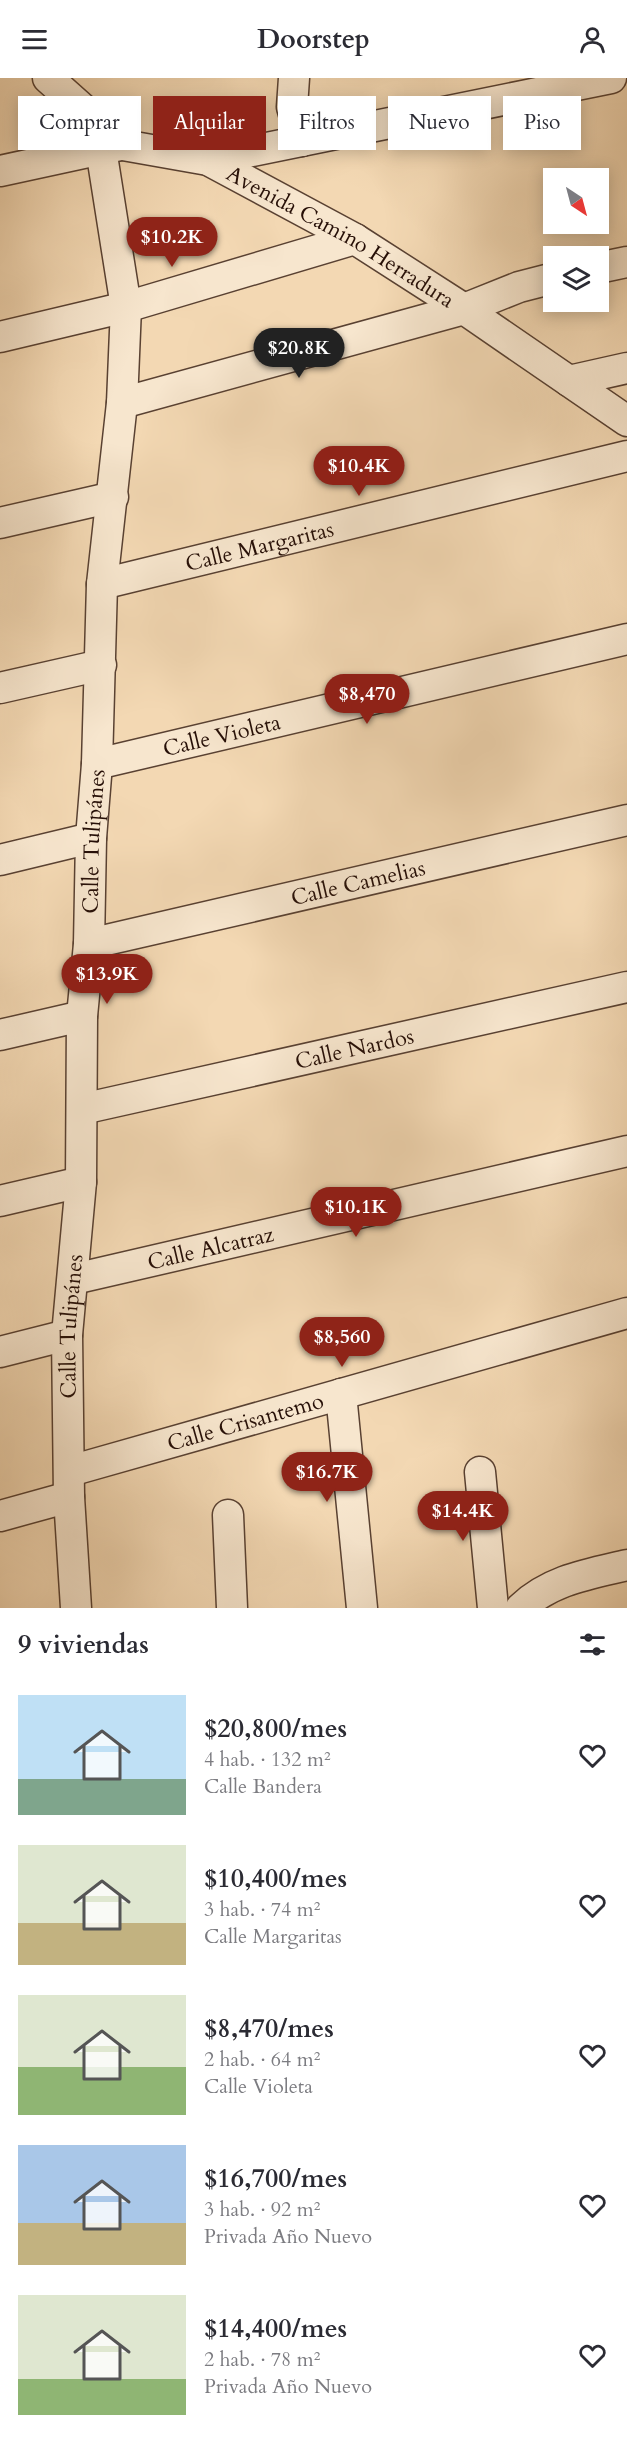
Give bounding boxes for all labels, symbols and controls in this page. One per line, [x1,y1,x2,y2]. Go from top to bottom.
text: Doorstep [257,21,370,58]
icon: menu [18,23,51,56]
icon: person [576,23,609,56]
chip: Comprar [18,96,141,150]
chip: Alquilar [153,96,266,150]
chip: Filtros [278,96,376,150]
chip: Nuevo [388,96,491,150]
chip: Piso [503,96,581,150]
street label: Avenida Camino Herradura [221,159,461,315]
north arrow [543,168,609,234]
map controls [543,168,609,312]
pin: $10.2K [123,217,221,268]
text: $10.2K [141,223,203,250]
button: layers [543,246,609,312]
pin: $20.8K [250,328,348,379]
text: $20.8K [268,334,330,361]
pin: $10.4K [310,446,408,497]
text: $10.4K [328,452,390,479]
street label: Calle Margaritas [182,514,337,579]
pin: $8,470 [318,674,416,725]
text: $8,470 [338,680,396,707]
street label: Calle Violeta [160,707,284,764]
street label: Calle Tulipánes [76,768,113,914]
street label: Calle Camelias [288,853,428,913]
pin: $13.9K [58,954,156,1005]
text: $13.9K [76,960,138,987]
street label: Calle Nardos [292,1021,417,1077]
pin: $10.1K [307,1187,405,1238]
text: $10.1K [325,1193,387,1220]
street label: Calle Alcatraz [145,1219,277,1278]
street label: Calle Tulipánes [53,1253,90,1399]
pin: $8,560 [293,1317,391,1368]
text: $8,560 [313,1323,371,1350]
street label: Calle Crisantemo [164,1386,327,1459]
pin: $16.7K [278,1452,376,1503]
text: $16.7K [296,1458,358,1485]
pin: $14.4K [414,1491,512,1542]
text: $14.4K [432,1497,494,1524]
text: 9 viviendas [18,1627,149,1662]
icon: filters [576,1628,609,1661]
text: $20,800/mes [204,1711,347,1746]
icon: home [66,1719,138,1791]
icon: heart [576,1739,609,1772]
text: 4 hab. · 132 m² [204,1746,331,1773]
text: Calle Bandera [204,1773,322,1800]
text: $10,400/mes [204,1861,347,1896]
icon: home [66,1869,138,1941]
icon: heart [576,1889,609,1922]
text: 3 hab. · 74 m² [204,1896,320,1923]
text: Calle Margaritas [204,1923,342,1950]
text: $8,470/mes [204,2011,334,2046]
icon: home [66,2019,138,2091]
icon: heart [576,2039,609,2072]
text: 2 hab. · 64 m² [204,2046,320,2073]
text: Calle Violeta [204,2073,313,2100]
text: $16,700/mes [204,2161,347,2196]
icon: home [66,2169,138,2241]
icon: heart [576,2189,609,2222]
text: 3 hab. · 92 m² [204,2196,320,2223]
text: Privada Año Nuevo [204,2223,372,2250]
text: $14,400/mes [204,2311,347,2346]
icon: home [66,2319,138,2391]
icon: heart [576,2339,609,2372]
text: 2 hab. · 78 m² [204,2346,320,2373]
text: Privada Año Nuevo [204,2373,372,2400]

